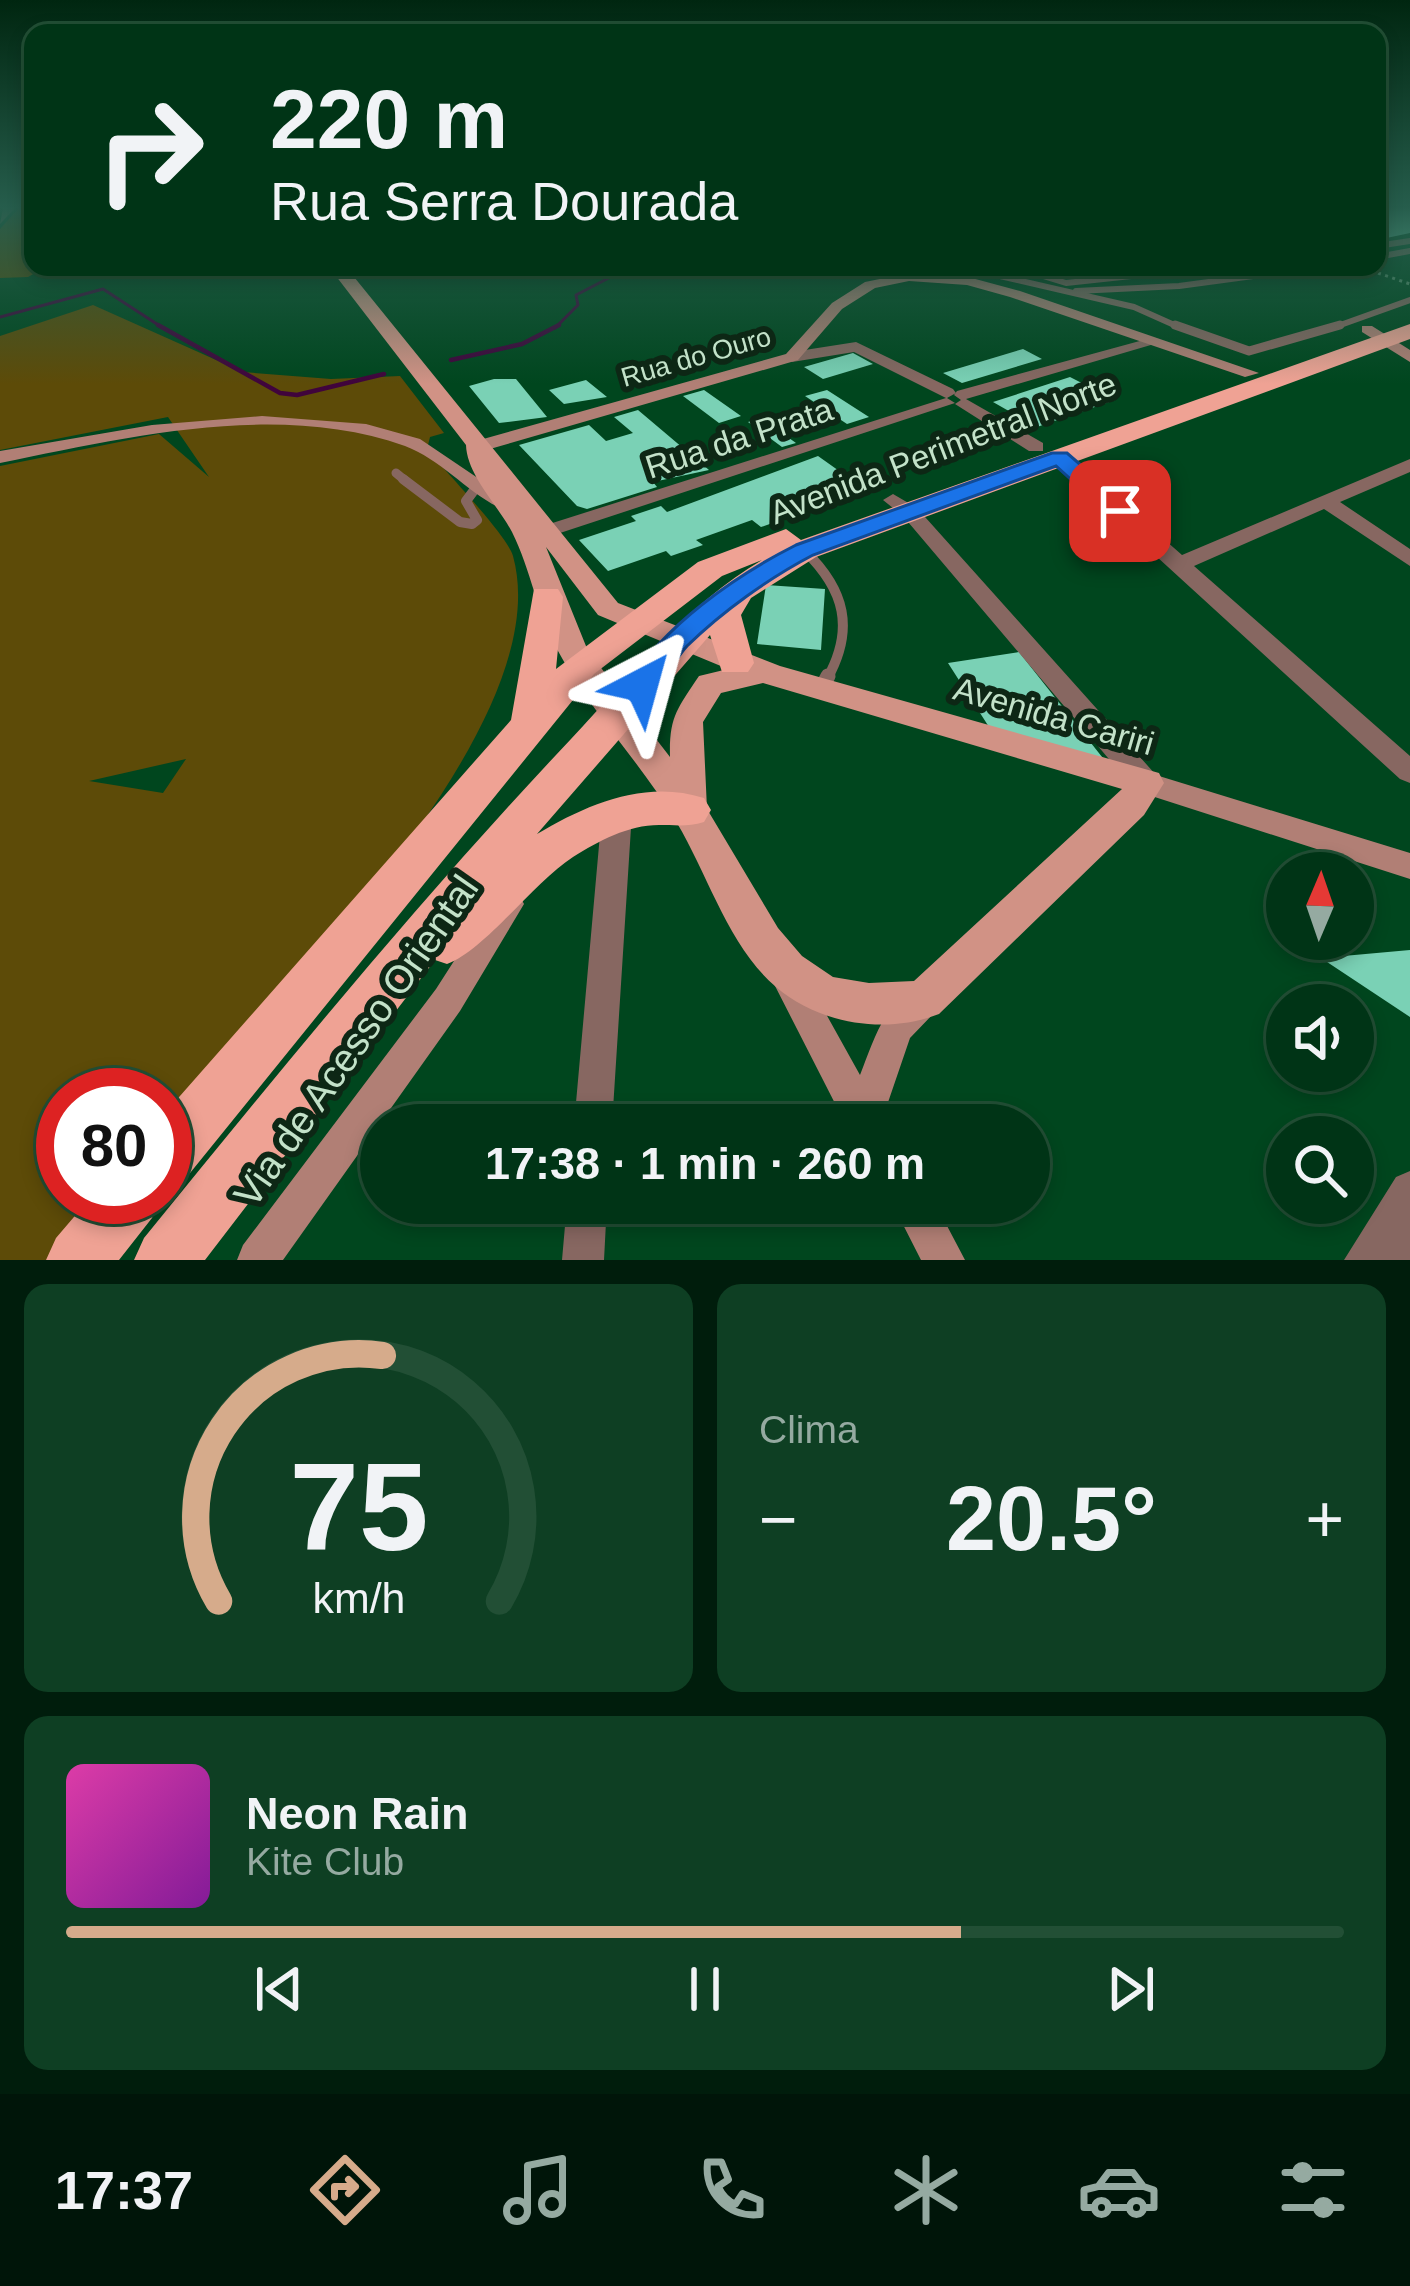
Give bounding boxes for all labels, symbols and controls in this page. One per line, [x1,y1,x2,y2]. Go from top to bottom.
icon: right [72,72,228,228]
text: 220 m [270,72,508,166]
text: Rua Serra Dourada [270,171,738,231]
street label: Rua do Ouro [618,321,774,393]
street label: Avenida Perimetral Norte [765,365,1121,531]
street label: Rua da Prata [641,390,838,486]
pin [1069,460,1171,562]
icon: arrive [1087,478,1153,544]
position arrow [579,622,705,748]
street label: Avenida Cariri [950,670,1158,762]
north arrow [1266,852,1374,960]
map controls [1266,852,1374,1224]
street label: Via de Acesso Oriental [225,867,487,1215]
button: sound [1266,984,1374,1092]
speed limit sign: 80 [36,1068,192,1224]
button: search [1266,1116,1374,1224]
text: 17:38 · 1 min · 260 m [485,1138,925,1189]
text: Clima [759,1408,859,1451]
text: 75 [289,1437,428,1576]
text: 20.5° [946,1469,1157,1569]
text: − [759,1482,798,1556]
text: + [1305,1482,1344,1556]
text: km/h [312,1574,405,1622]
text: Neon Rain [246,1788,469,1839]
text: Kite Club [246,1840,404,1883]
icon: previous [246,1956,312,2022]
icon: pause [672,1956,738,2022]
icon: next [1098,1956,1164,2022]
icon: directions [303,2148,387,2232]
icon: music [496,2148,580,2232]
icon: phone [690,2148,774,2232]
icon: climate [884,2148,968,2232]
icon: car [1077,2148,1161,2232]
icon: filters [1271,2148,1355,2232]
text: 17:37 [55,2160,193,2220]

